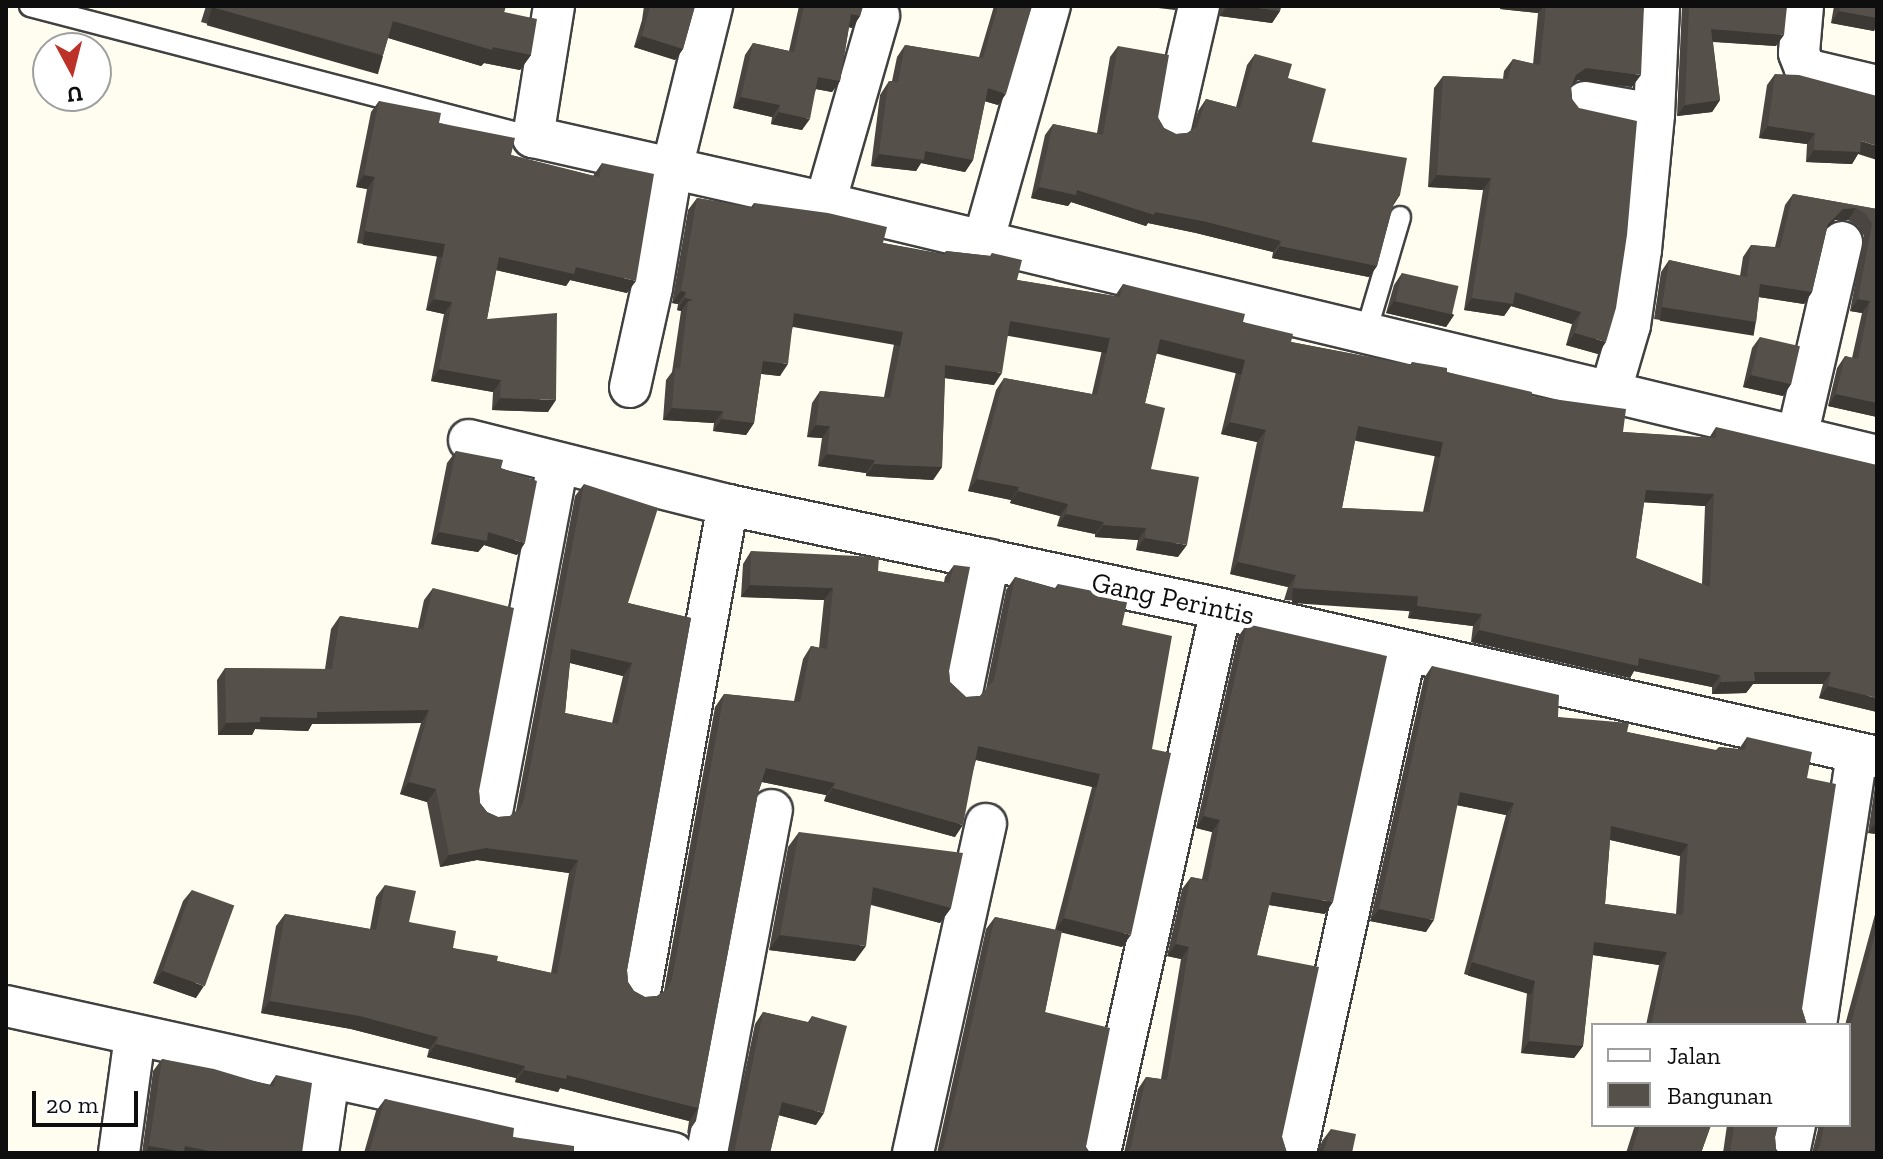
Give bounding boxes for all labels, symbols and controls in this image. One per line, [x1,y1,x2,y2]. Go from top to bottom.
north arrow [32,32,112,112]
text: U [65,80,84,109]
street label: Gang Perintis [1089,565,1257,633]
legend [1591,1023,1851,1127]
text: Jalan [1667,1041,1721,1070]
scale bar [36,1075,142,1125]
text: Bangunan [1667,1081,1773,1110]
text: 20 m [46,1090,98,1119]

